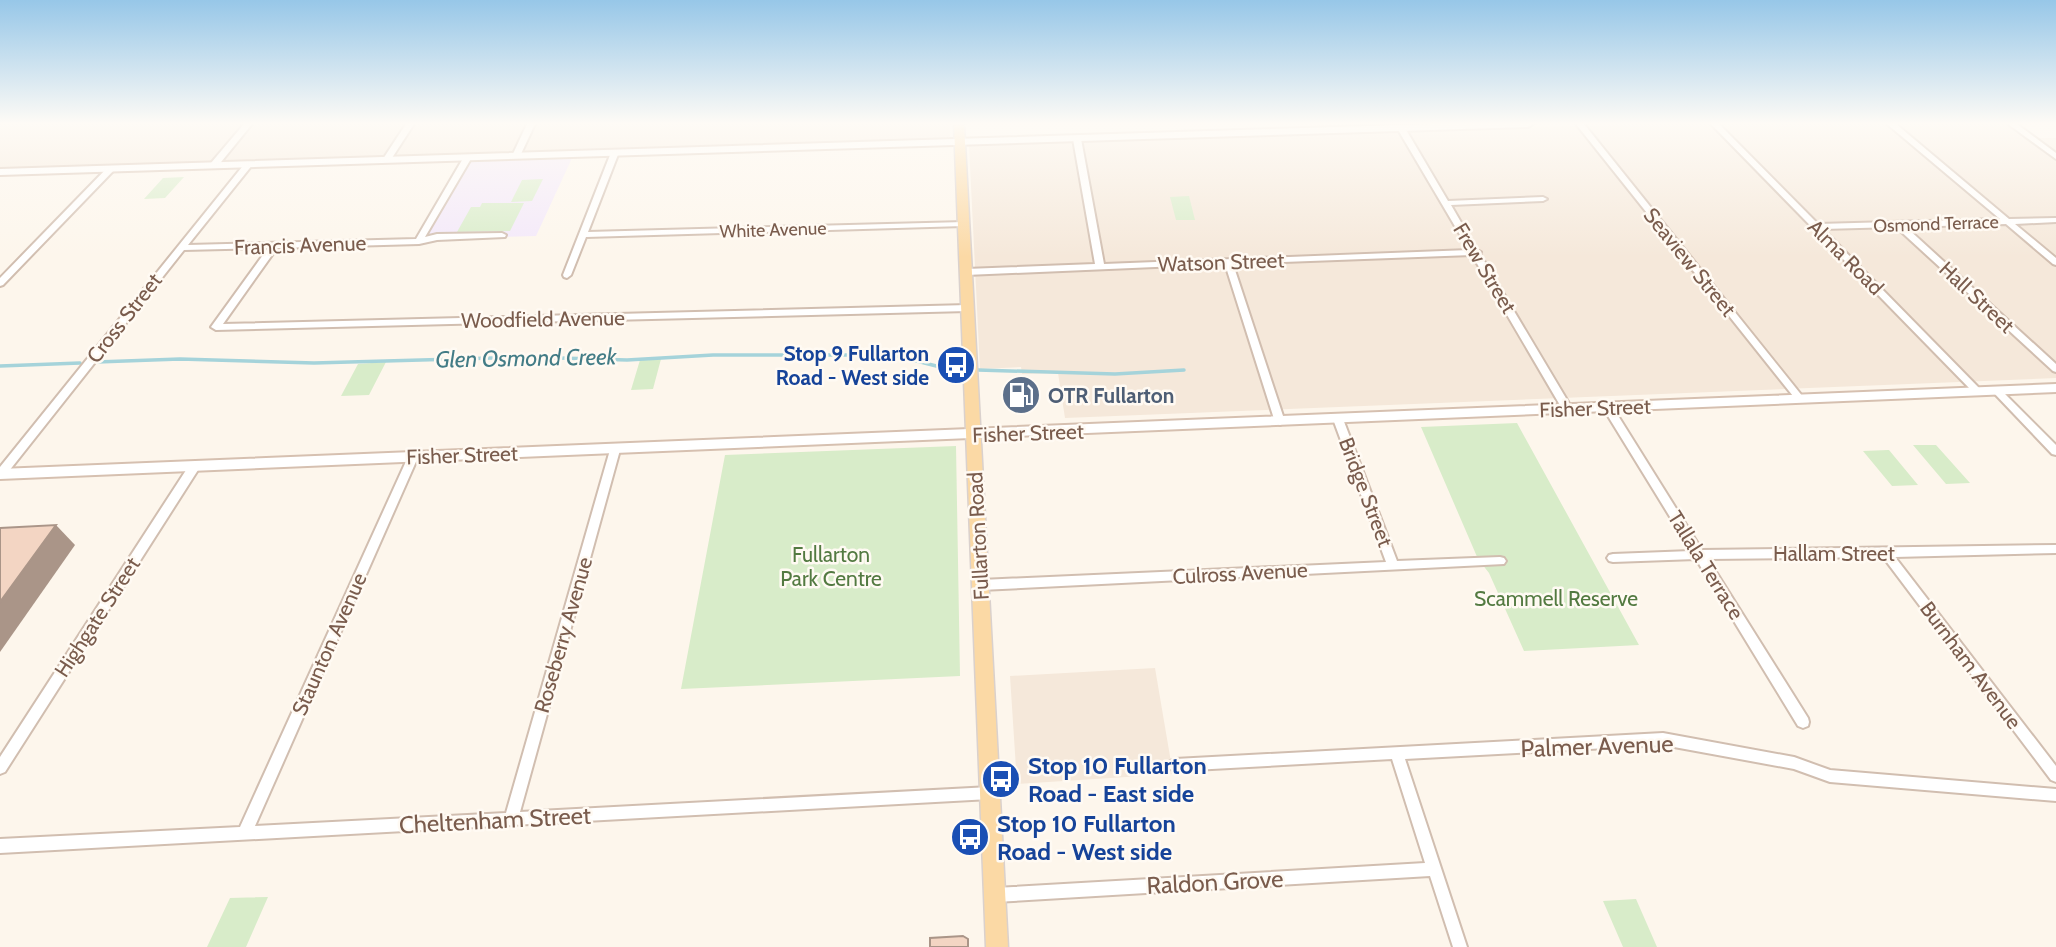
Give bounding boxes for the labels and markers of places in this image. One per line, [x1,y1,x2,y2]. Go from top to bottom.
place label: Stop 9 Fullarton Road - West side [776,341,929,390]
bus stop icon: Stop 9 Fullarton Road - West side [935,344,977,386]
fuel station icon: OTR Fullarton [1000,374,1042,416]
place label: OTR Fullarton [1048,383,1174,408]
place label: Stop 10 Fullarton Road - East side [1028,751,1207,808]
bus stop icon: Stop 10 Fullarton Road - East side [980,758,1022,800]
place label: Stop 10 Fullarton Road - West side [997,809,1176,866]
bus stop icon: Stop 10 Fullarton Road - West side [949,816,991,858]

